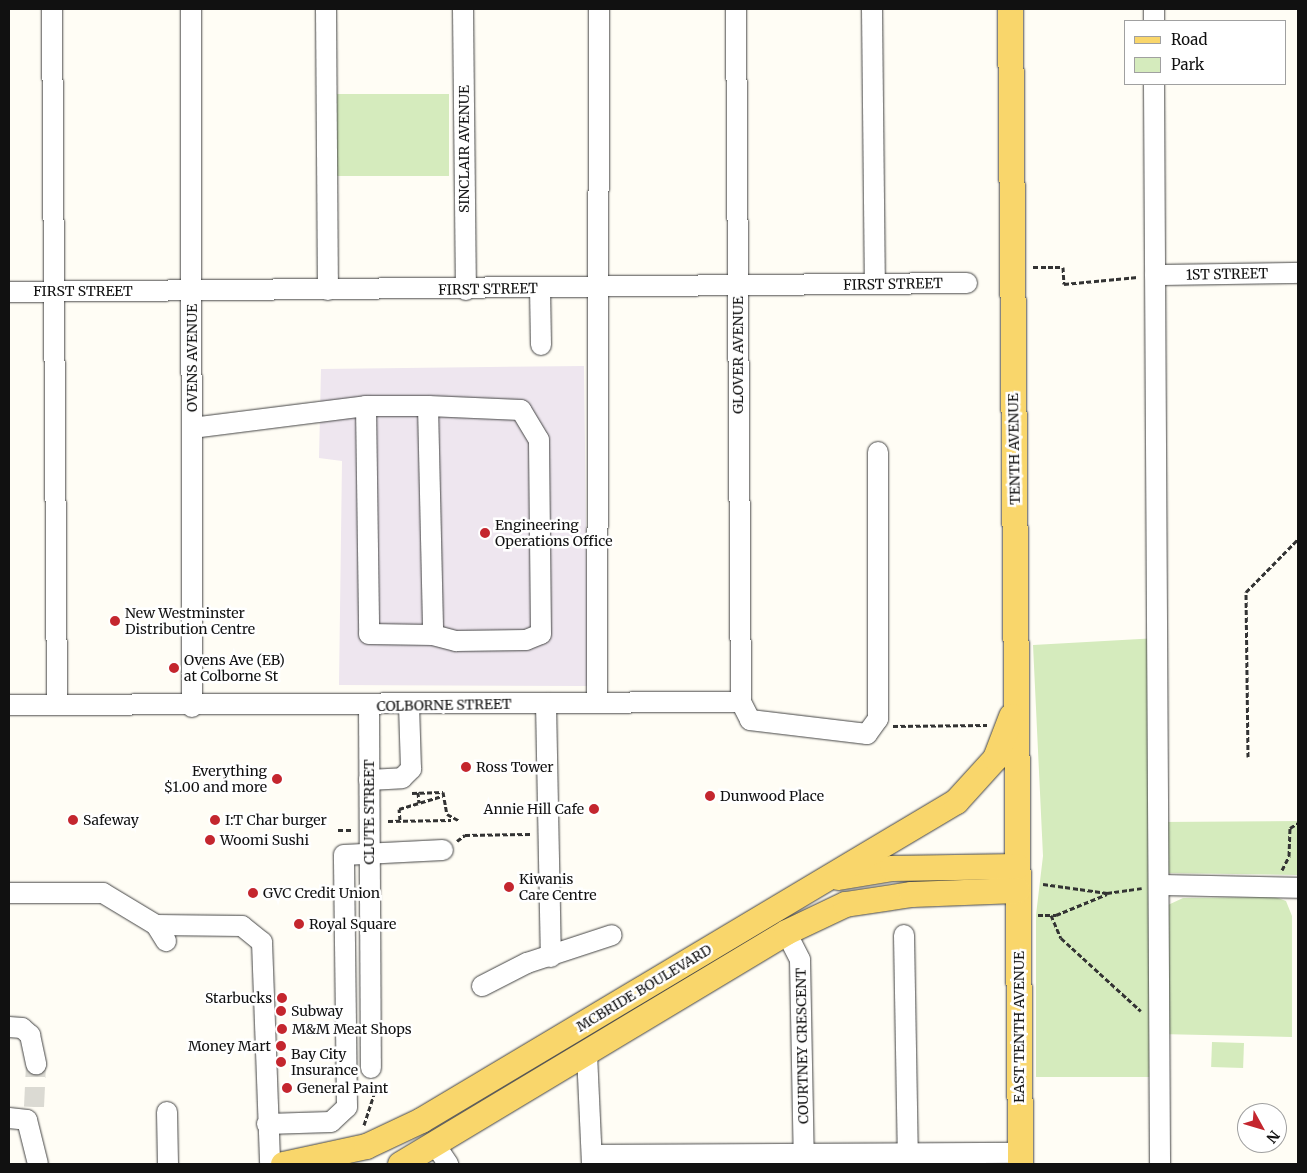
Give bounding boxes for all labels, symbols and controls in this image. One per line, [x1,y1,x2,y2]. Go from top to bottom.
legend [1124,20,1287,85]
text: Road [1171,30,1207,49]
text: Park [1171,55,1204,74]
street label: SINCLAIR AVENUE [456,85,472,213]
street label: 1ST STREET [1186,265,1268,283]
street label: FIRST STREET [843,275,943,293]
street label: FIRST STREET [438,280,538,298]
street label: FIRST STREET [33,283,133,299]
street label: GLOVER AVENUE [730,296,746,414]
street label: OVENS AVENUE [184,304,200,412]
street label: TENTH AVENUE [1005,393,1023,505]
place label: Engineering Operations Office [495,517,613,550]
marker: Engineering Operations Office [479,527,491,539]
place label: New Westminster Distribution Centre [125,605,255,638]
marker: New Westminster Distribution Centre [109,615,121,627]
place label: Ovens Ave (EB) at Colborne St [184,652,285,684]
marker: Ovens Ave (EB) at Colborne St [168,662,180,674]
street label: COLBORNE STREET [376,695,512,715]
street label: CLUTE STREET [361,759,377,865]
place label: Ross Tower [476,759,554,775]
marker: Ross Tower [460,761,472,773]
place label: Everything $1.00 and more [164,763,267,796]
marker: Everything $1.00 and more [271,773,283,785]
place label: Dunwood Place [720,788,824,804]
marker: Dunwood Place [704,790,716,802]
place label: Annie Hill Cafe [484,801,584,817]
marker: Annie Hill Cafe [588,803,600,815]
place label: Safeway [83,812,139,828]
place label: I:T Char burger [225,812,327,828]
marker: Safeway [67,814,79,826]
marker: I:T Char burger [209,814,221,826]
place label: Woomi Sushi [220,832,309,848]
marker: Woomi Sushi [204,834,216,846]
place label: Kiwanis Care Centre [519,871,596,904]
marker: Kiwanis Care Centre [503,881,515,893]
place label: GVC Credit Union [263,885,380,901]
marker: GVC Credit Union [247,887,259,899]
place label: Royal Square [309,916,396,932]
marker: Royal Square [293,918,305,930]
street label: MCBRIDE BOULEVARD [573,941,715,1035]
street label: EAST TENTH AVENUE [1011,951,1027,1103]
street label: COURTNEY CRESCENT [792,968,812,1124]
place label: Starbucks [205,990,272,1006]
marker: Starbucks [276,992,288,1004]
place label: Subway [291,1003,343,1019]
marker: Subway [275,1005,287,1017]
place label: M&M Meat Shops [292,1021,412,1037]
marker: M&M Meat Shops [276,1023,288,1035]
place label: Money Mart [188,1038,271,1054]
marker: Money Mart [275,1040,287,1052]
place label: Bay City Insurance [291,1046,358,1078]
marker: Bay City Insurance [275,1056,287,1068]
place label: General Paint [297,1080,388,1096]
marker: General Paint [281,1082,293,1094]
north arrow [1237,1103,1287,1153]
text: N [1262,1127,1283,1147]

